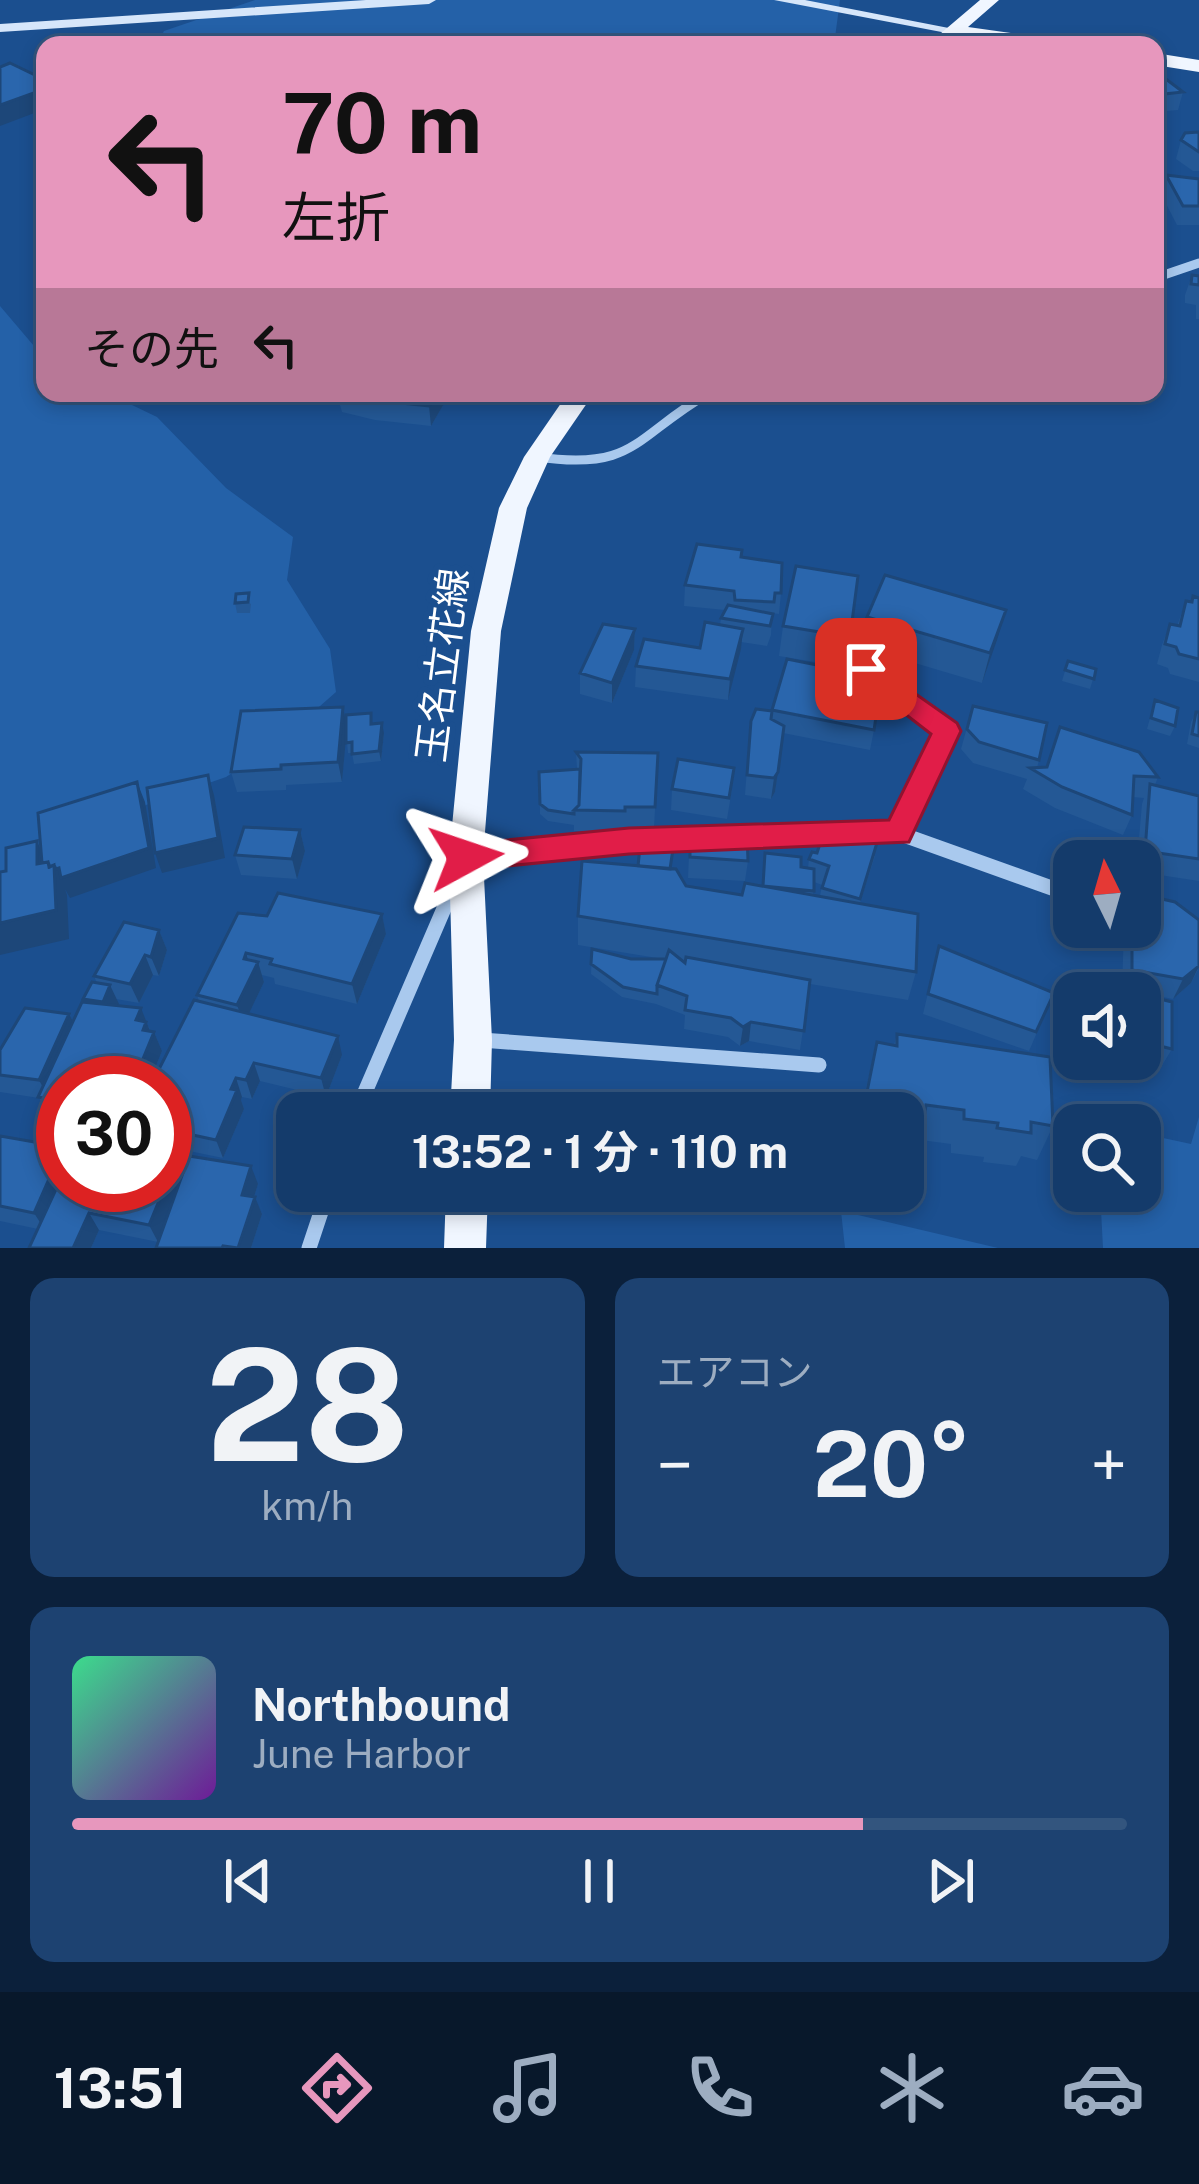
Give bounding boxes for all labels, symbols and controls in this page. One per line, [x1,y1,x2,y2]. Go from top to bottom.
text: 70 m [282,73,482,172]
icon: left [84,84,240,240]
text: 左折 [282,186,390,249]
icon: left [243,312,309,378]
text: その先 [84,322,219,375]
street label: 玉名立花線 [407,565,477,765]
pin [815,618,917,720]
icon: arrive [833,636,899,702]
position arrow [403,794,529,920]
north arrow [1053,840,1161,948]
map controls [1053,840,1161,1212]
button: sound [1053,972,1161,1080]
speed limit sign: 30 [36,1056,192,1212]
button: search [1053,1104,1161,1212]
text: 13:52 · 1 分 · 110 m [412,1125,788,1178]
text: 28 [205,1313,409,1496]
text: エアコン [657,1349,813,1395]
text: 20° [813,1411,971,1517]
text: − [657,1426,693,1504]
text: + [1090,1426,1127,1504]
text: km/h [261,1483,353,1529]
text: Northbound [252,1678,510,1731]
text: June Harbor [252,1731,471,1777]
icon: previous [215,1848,281,1914]
icon: pause [566,1848,632,1914]
icon: next [918,1848,984,1914]
icon: directions [295,2046,379,2130]
icon: music [486,2046,570,2130]
icon: phone [678,2046,762,2130]
icon: climate [870,2046,954,2130]
icon: car [1061,2046,1145,2130]
text: 13:51 [54,2057,187,2120]

